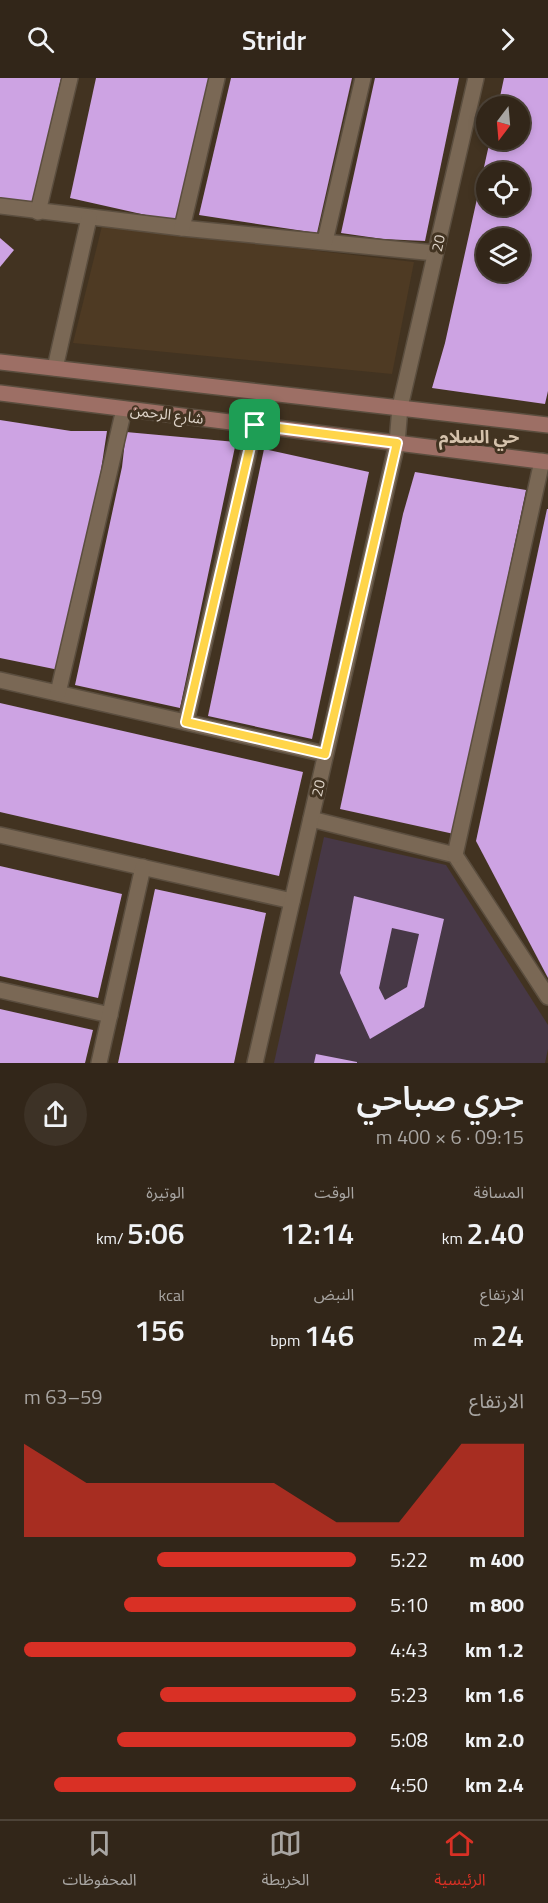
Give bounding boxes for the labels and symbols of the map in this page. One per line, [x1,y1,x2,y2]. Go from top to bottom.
north arrow [476,96,530,150]
street label: 20 [425,232,451,254]
street label: شارع الرحمن [129,398,205,431]
pin [229,399,280,450]
district label: حي السلام [439,423,519,451]
street label: 20 [305,777,331,799]

